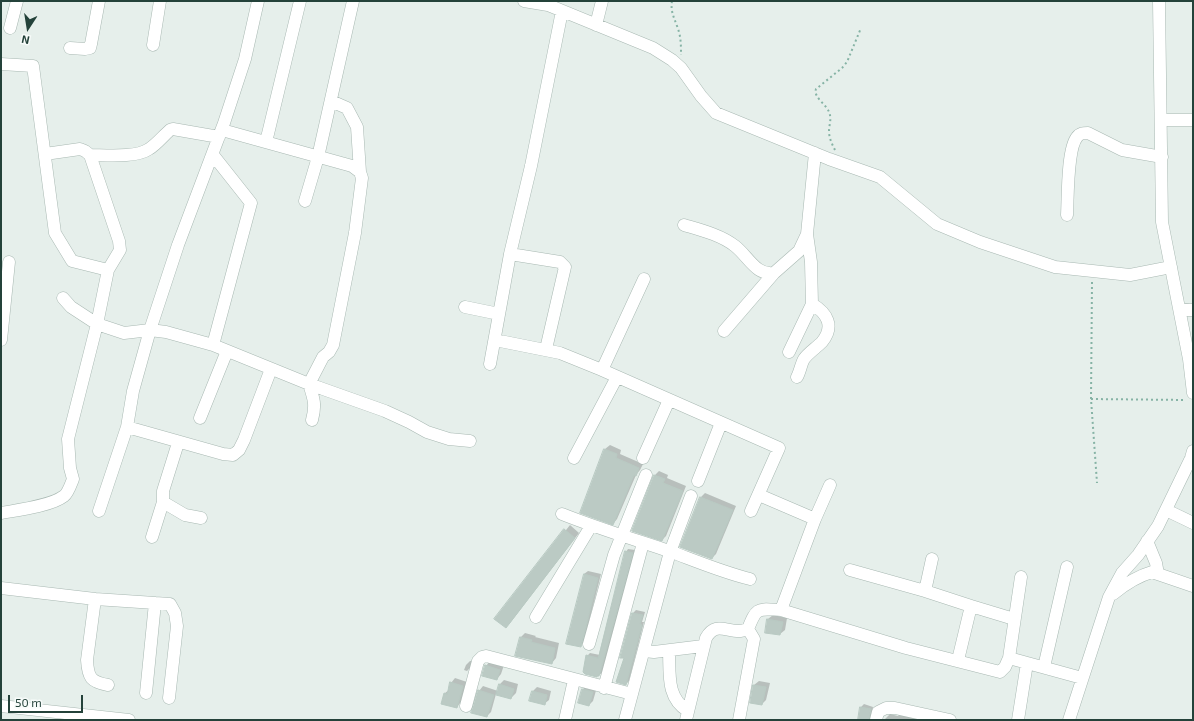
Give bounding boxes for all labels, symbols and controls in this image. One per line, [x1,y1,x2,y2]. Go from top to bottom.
north arrow [8,8,48,48]
text: N [20,33,31,47]
scale bar [10,687,85,713]
text: 50 m [15,695,42,709]

